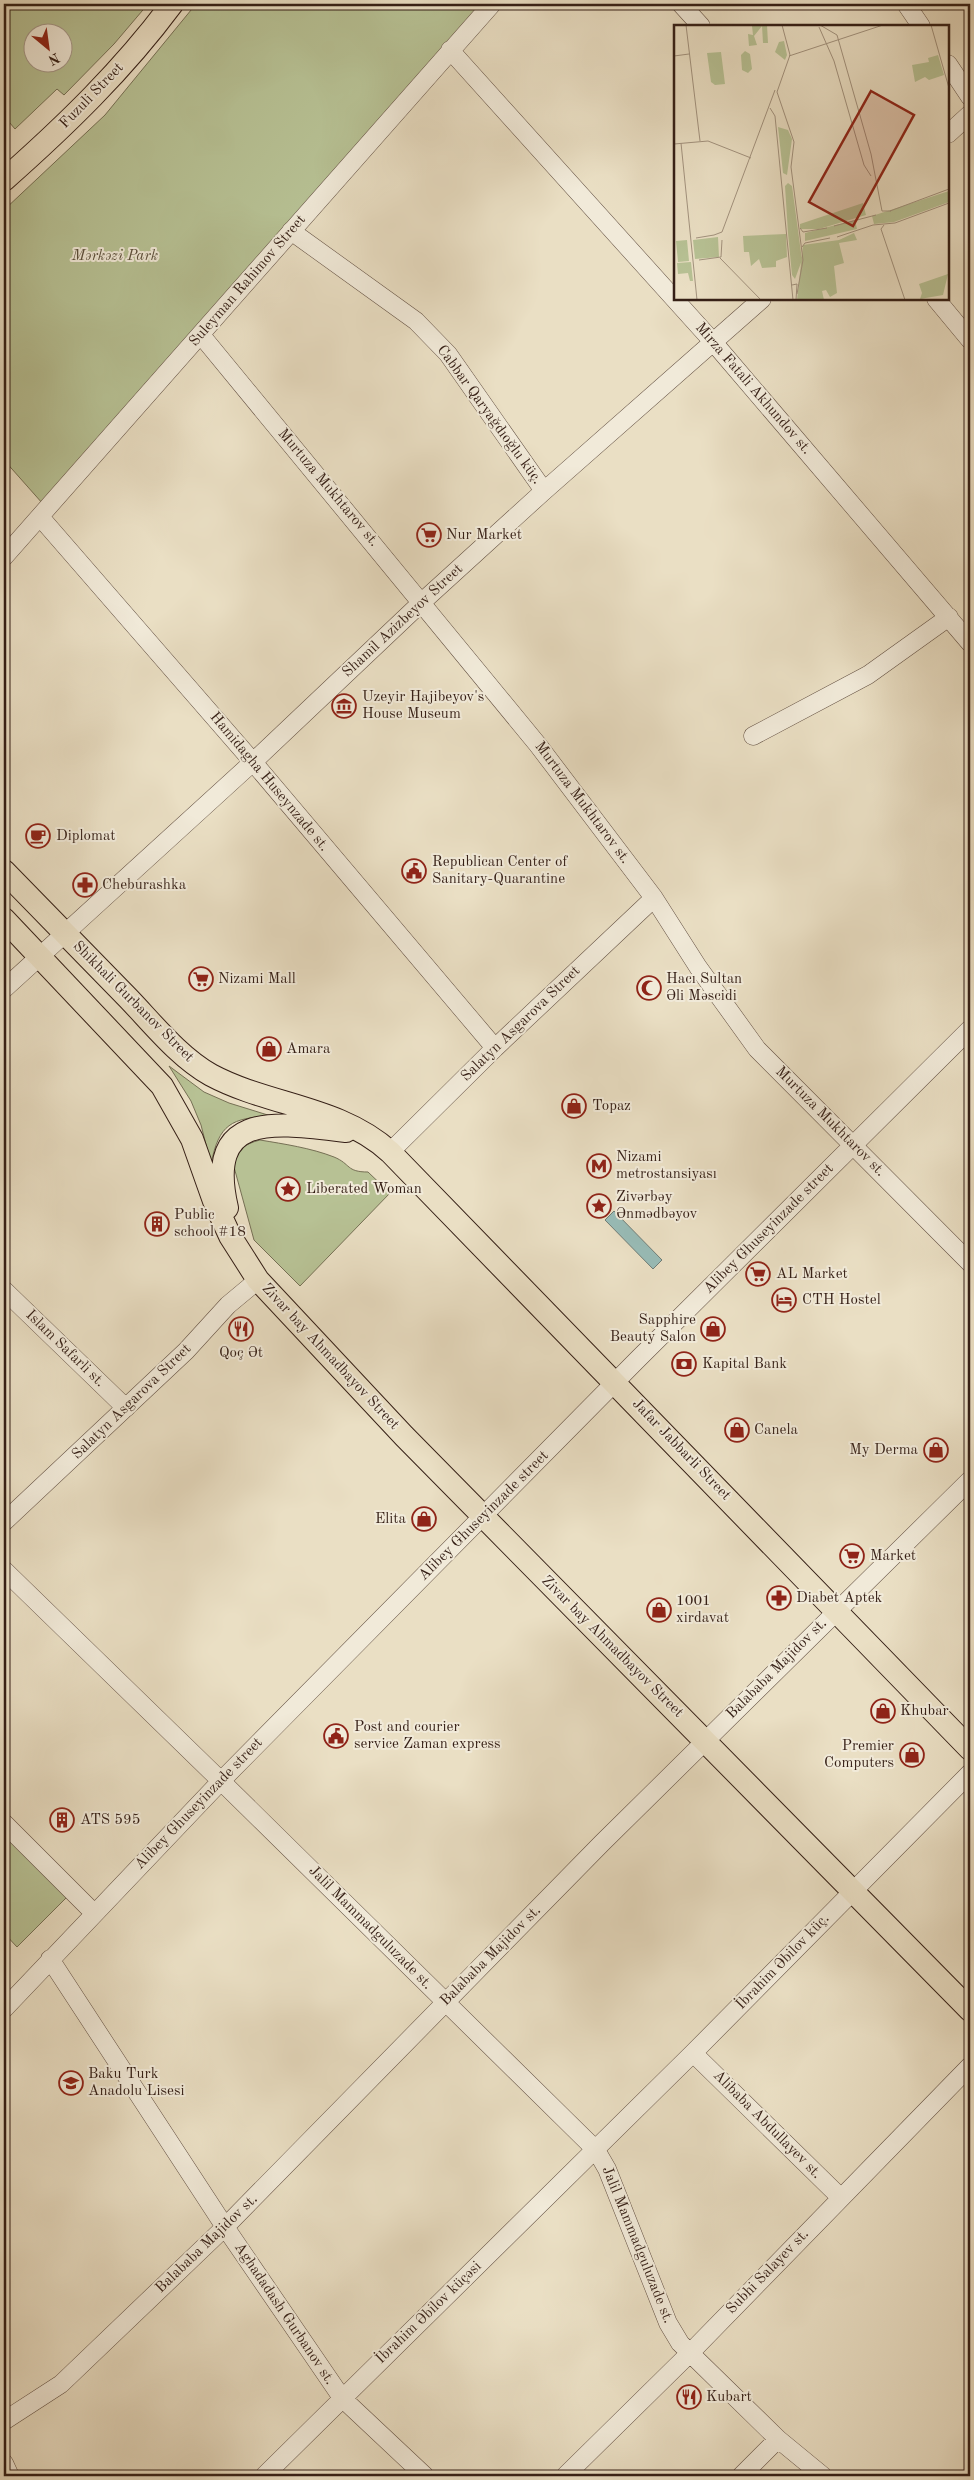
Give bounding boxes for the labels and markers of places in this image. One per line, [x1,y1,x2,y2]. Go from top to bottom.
supermarket icon: Nur Market [416,522,442,548]
place label: Nur Market [446,528,522,543]
place label: Uzeyir Hajibeyov's House Museum [362,690,484,722]
museum icon: Uzeyir Hajibeyov's House Museum [331,693,357,719]
cafe icon: Diplomat [25,823,51,849]
place label: Diplomat [56,829,116,844]
place label: Republican Center of Sanitary-Quarantine [432,855,568,887]
public building icon: Republican Center of Sanitary-Quarantine [401,858,427,884]
pharmacy icon: Cheburashka [72,872,98,898]
place label: Cheburashka [102,878,187,893]
supermarket icon: Nizami Mall [188,966,214,992]
place label: Nizami Mall [218,972,296,987]
place label: Hacı Sultan Əli Məscidi [666,972,742,1004]
mosque icon: Hacı Sultan Əli Məscidi [636,975,662,1001]
shop icon: Amara [256,1036,282,1062]
place label: Amara [286,1042,331,1057]
shop icon: Topaz [561,1093,587,1119]
place label: Topaz [592,1099,631,1114]
place label: Nizami metrostansiyası [616,1150,717,1182]
metro station icon: Nizami metrostansiyası [586,1153,612,1179]
place icon: Liberated Woman [275,1176,301,1202]
place label: Liberated Woman [306,1182,422,1197]
place label: Zivərbəy Ənmədbəyov [616,1190,697,1222]
place icon: Zivərbəy Ənmədbəyov [586,1193,612,1219]
place label: Public school #18 [174,1208,246,1240]
building icon: Public school #18 [144,1211,170,1237]
supermarket icon: AL Market [745,1261,771,1287]
place label: AL Market [776,1267,848,1282]
hotel icon: CTH Hostel [771,1287,797,1313]
place label: CTH Hostel [802,1293,881,1308]
place label: Sapphire Beauty Salon [610,1313,696,1345]
restaurant icon: Qoç Ət [228,1316,254,1342]
shop icon: Sapphire Beauty Salon [700,1316,726,1342]
place label: Qoç Ət [219,1346,263,1361]
bank icon: Kapital Bank [671,1351,697,1377]
place label: Kapital Bank [702,1357,787,1372]
shop icon: Canela [724,1417,750,1443]
place label: Canela [754,1423,799,1438]
shop icon: My Derma [923,1437,949,1463]
place label: My Derma [849,1443,919,1458]
shop icon: Elita [411,1506,437,1532]
place label: Elita [375,1512,407,1527]
supermarket icon: Market [839,1543,865,1569]
place label: Market [870,1549,916,1564]
pharmacy icon: Diabet Aptek [766,1585,792,1611]
place label: Diabet Aptek [796,1591,883,1606]
place label: 1001 xirdavat [676,1594,729,1626]
shop icon: 1001 xirdavat [646,1597,672,1623]
shop icon: Khubar [870,1698,896,1724]
place label: Khubar [900,1704,949,1719]
place label: Post and courier service Zaman express [354,1720,501,1752]
public building icon: Post and courier service Zaman express [323,1723,349,1749]
place label: Premier Computers [824,1739,894,1771]
shop icon: Premier Computers [899,1742,925,1768]
building icon: ATS 595 [49,1807,75,1833]
place label: ATS 595 [80,1813,140,1828]
place label: Baku Turk Anadolu Lisesi [88,2067,185,2099]
school or university icon: Baku Turk Anadolu Lisesi [58,2070,84,2096]
restaurant icon: Kubart [676,2384,702,2410]
place label: Kubart [706,2390,752,2405]

